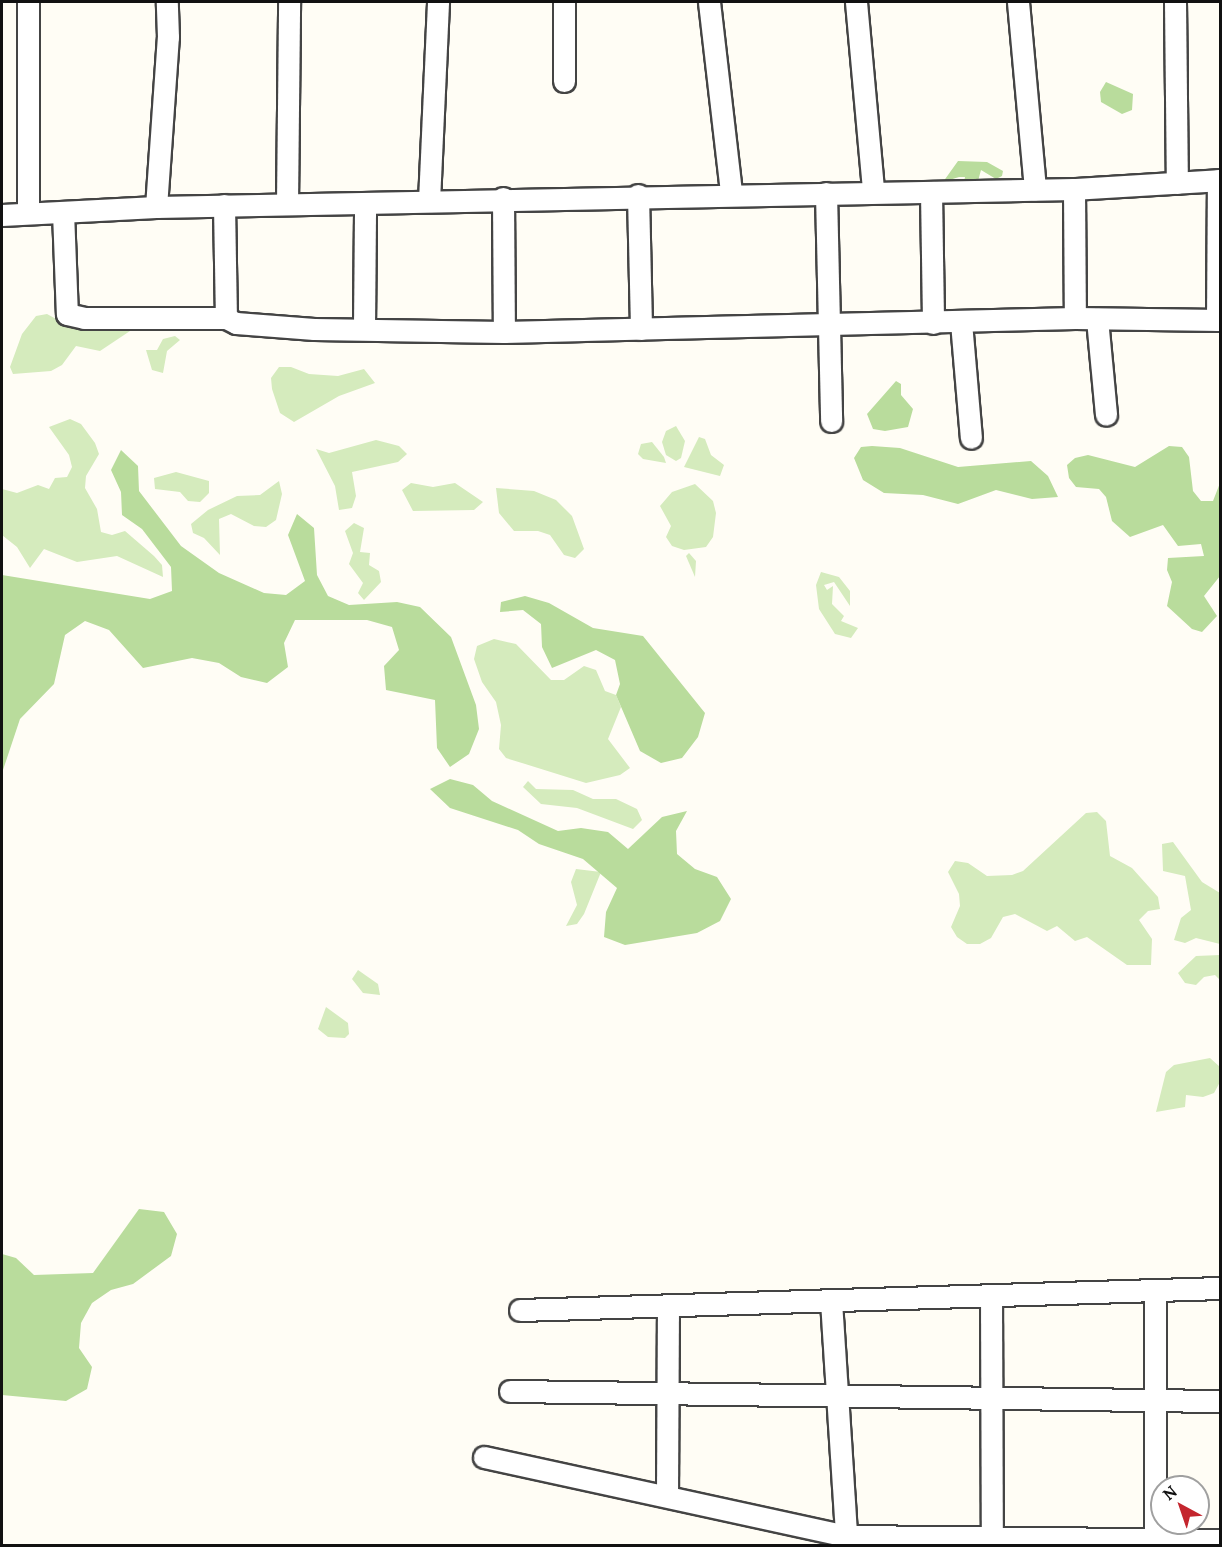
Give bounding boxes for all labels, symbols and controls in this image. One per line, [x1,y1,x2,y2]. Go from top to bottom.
north arrow [1150,1475,1210,1535]
text: N [1159,1481,1181,1504]

